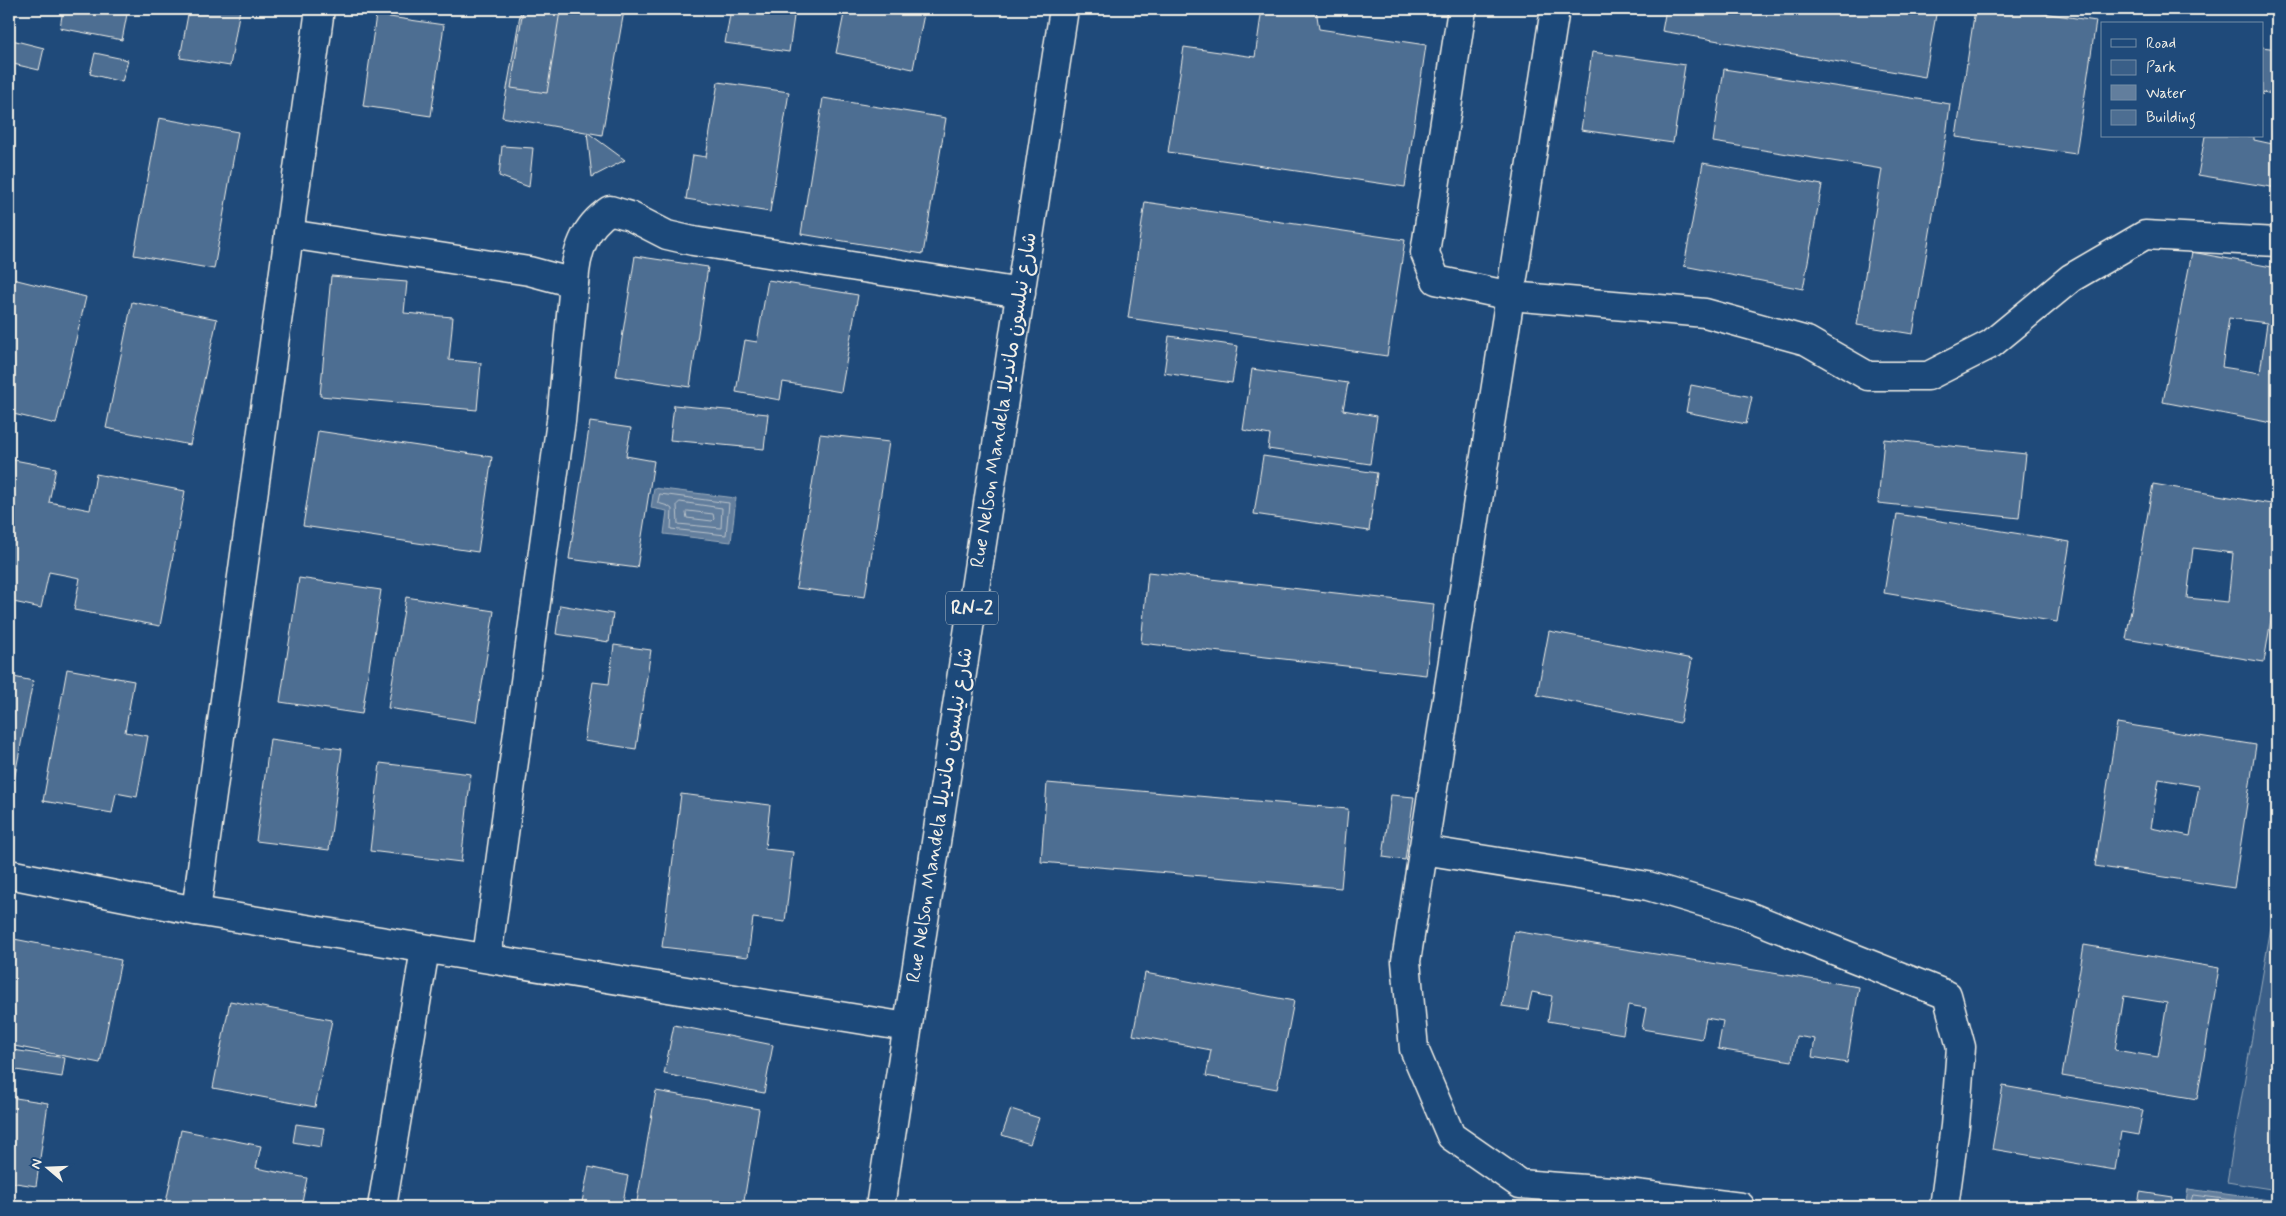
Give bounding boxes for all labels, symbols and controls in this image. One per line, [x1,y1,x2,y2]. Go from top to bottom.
legend [2101,22,2264,138]
text: Road [2146,34,2176,54]
text: Park [2146,58,2176,78]
text: Water [2146,84,2186,104]
text: Building [2146,108,2196,129]
street label: Rue Nelson Mandela شارع نيلسون مانديلا [964,230,1044,570]
road number: RN-2 [946,592,998,624]
street label: Rue Nelson Mandela شارع نيلسون مانديلا [900,645,980,985]
north arrow [22,1144,72,1194]
text: N [27,1157,47,1171]

